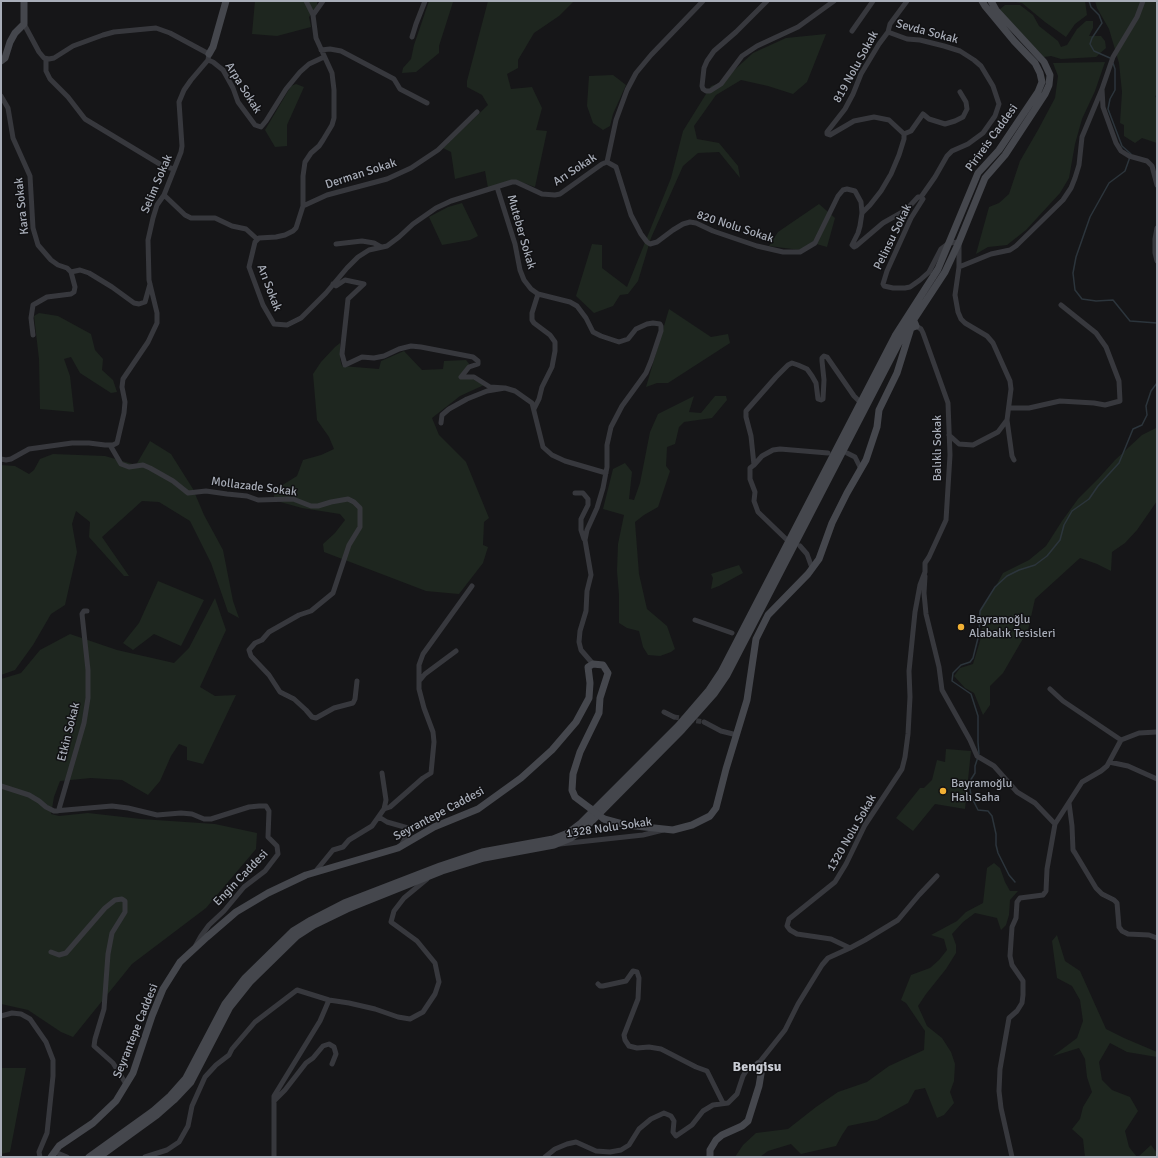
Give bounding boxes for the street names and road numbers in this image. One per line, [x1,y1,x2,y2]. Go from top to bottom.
street label: Sevda Sokak [894,17,960,47]
street label: 819 Nolu Sokak [830,28,882,106]
street label: Arpa Sokak [222,60,264,116]
street label: Pirireis Caddesi [963,102,1021,174]
street label: Arı Sokak [551,151,599,189]
street label: Selim Sokak [138,152,176,216]
street label: Derman Sokak [324,156,398,192]
street label: Kara Sokak [12,177,32,235]
street label: Muteber Sokak [503,193,539,271]
street label: Pelinsu Sokak [871,202,915,272]
street label: 820 Nolu Sokak [695,208,775,246]
street label: Arı Sokak [254,263,284,313]
street label: Balıklı Sokak [931,415,945,481]
street label: Mollazade Sokak [210,475,298,499]
street label: Etkin Sokak [55,701,83,763]
street label: Seyrantepe Caddesi [391,784,487,844]
street label: 1320 Nolu Sokak [824,792,880,874]
street label: 1328 Nolu Sokak [565,815,653,841]
street label: Engin Caddesi [211,847,271,909]
street label: Seyrantepe Caddesi [110,982,162,1080]

